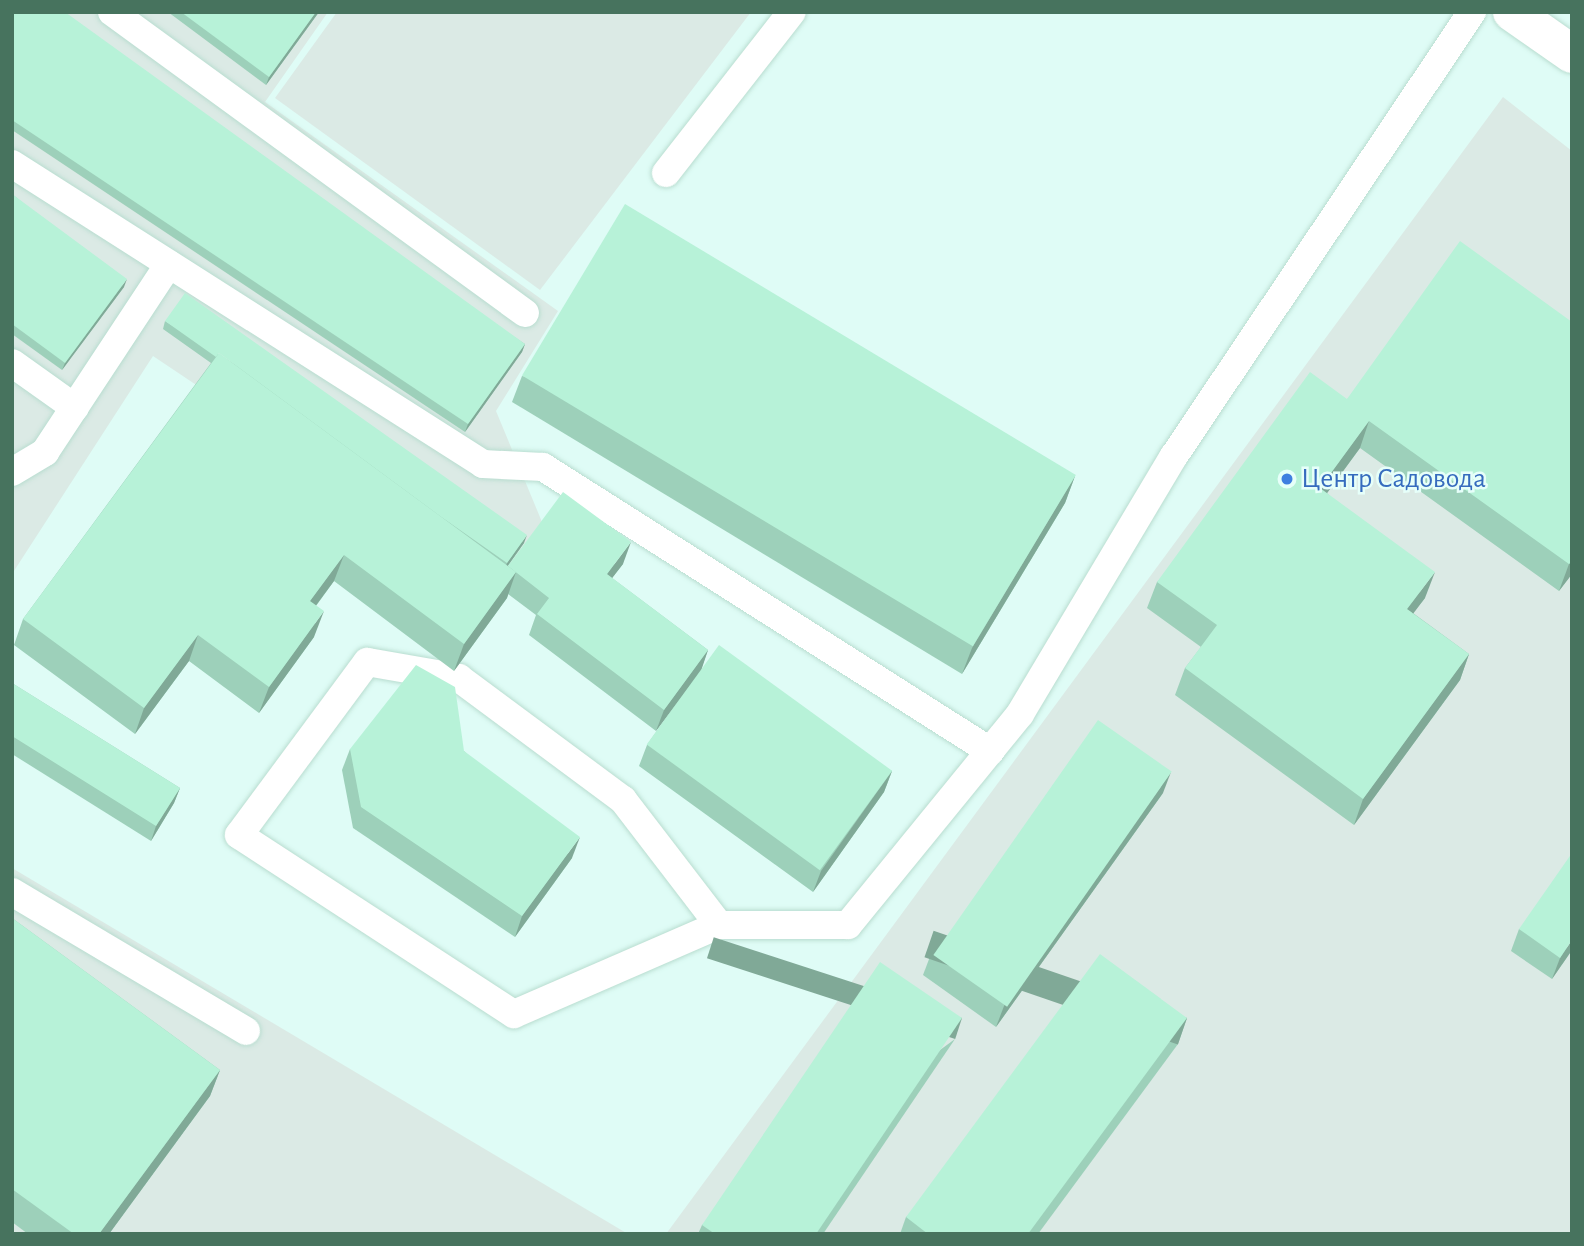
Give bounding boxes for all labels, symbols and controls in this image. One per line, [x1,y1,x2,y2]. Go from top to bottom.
place label: Центр Садовода [1301,462,1486,496]
marker: Центр Садовода [1279,471,1295,487]

